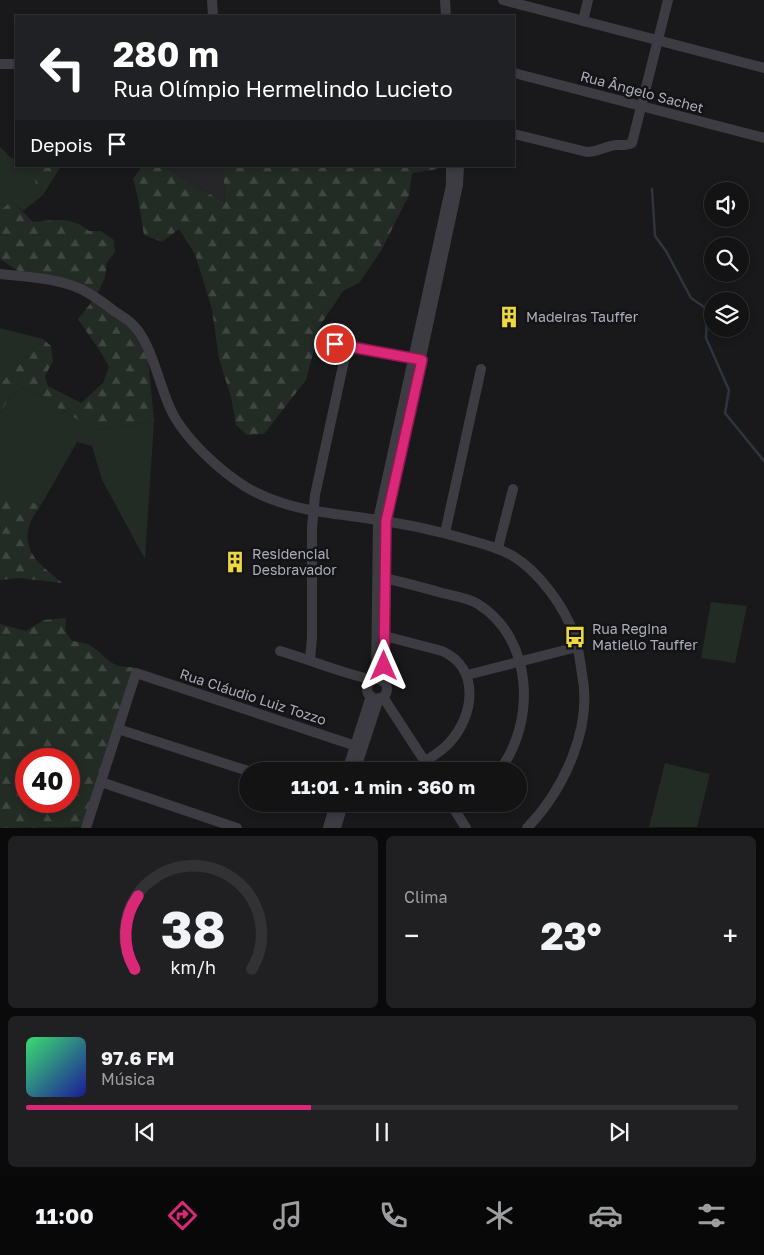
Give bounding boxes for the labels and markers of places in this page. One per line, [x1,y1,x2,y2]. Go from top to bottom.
building icon: Madeiras Tauffer [496,304,522,330]
place label: Madeiras Tauffer [526,308,639,325]
pin [314,323,356,365]
place label: Residencial Desbravador [252,545,337,578]
building icon: Residencial Desbravador [222,549,248,575]
place label: Rua Regina Matiello Tauffer [592,620,698,653]
bus stop icon: Rua Regina Matiello Tauffer [562,624,588,650]

